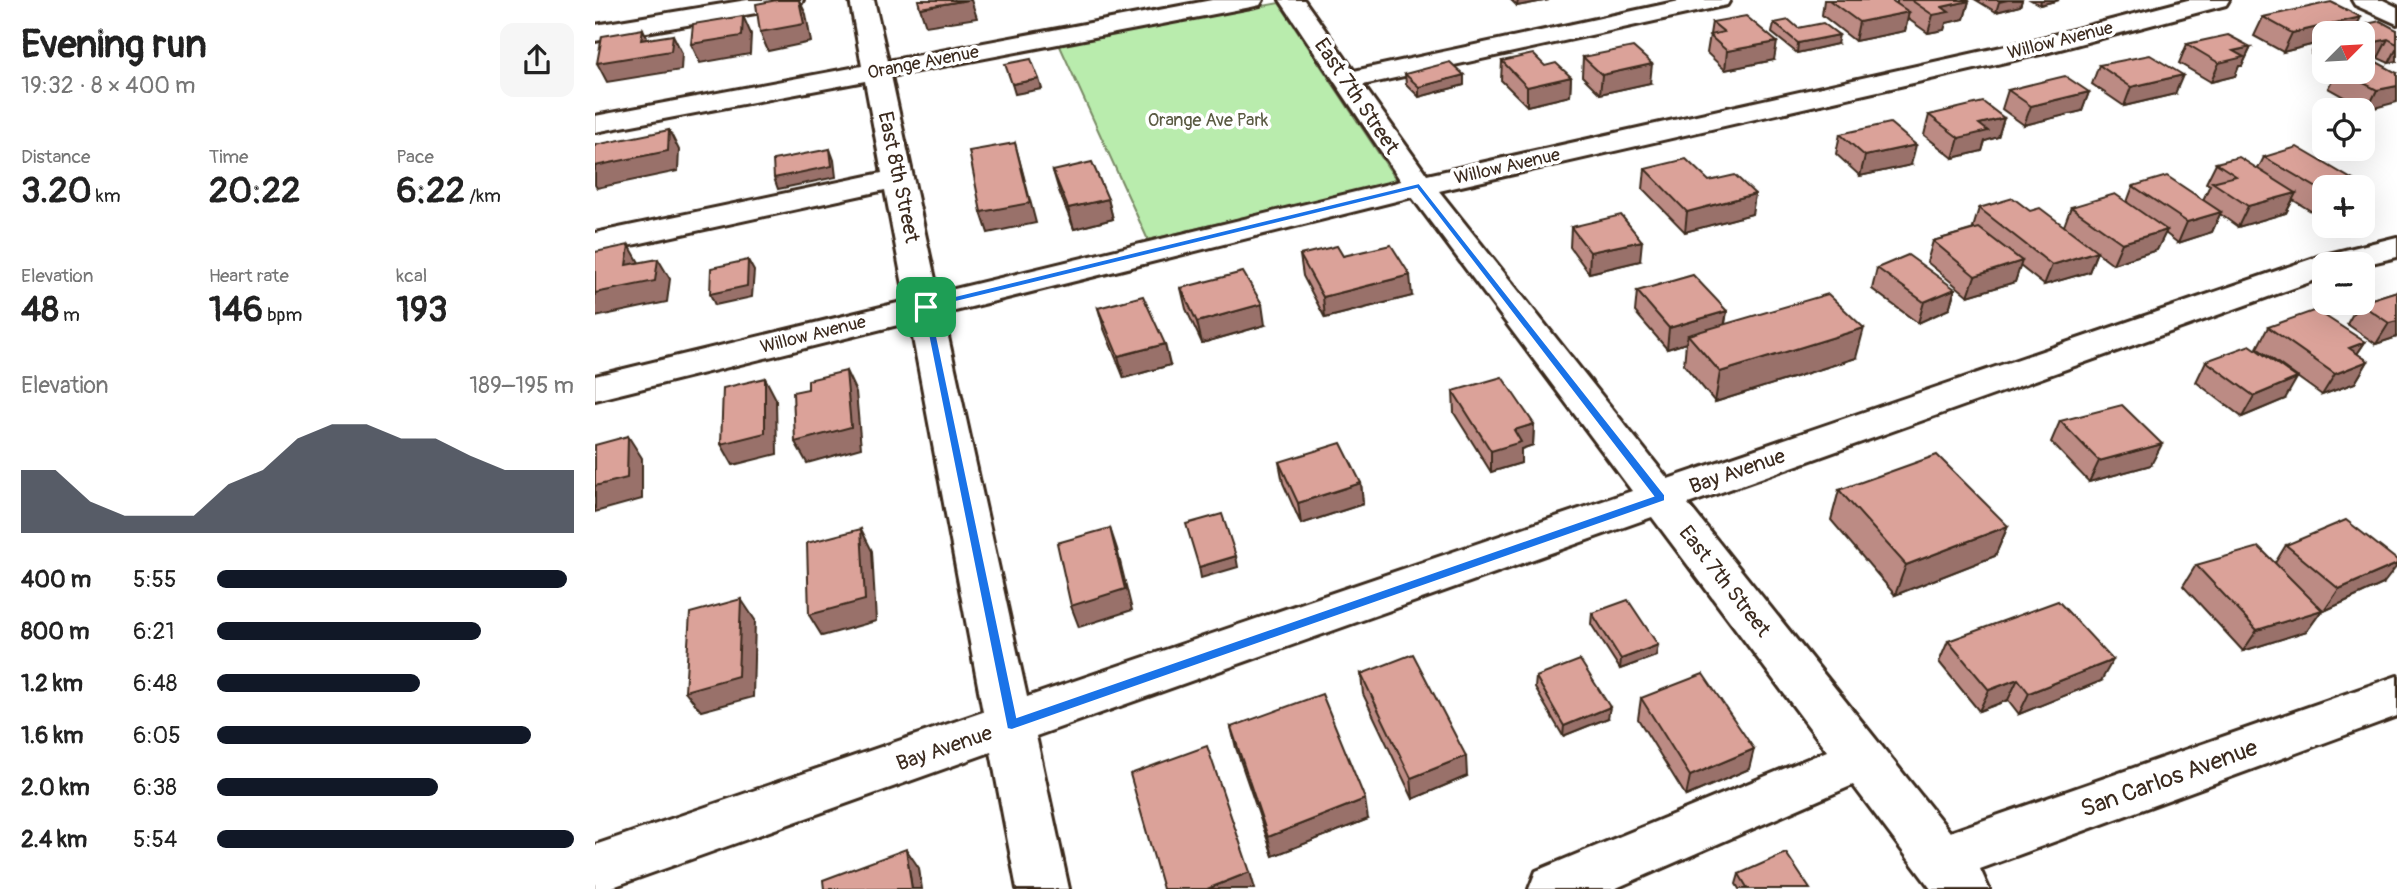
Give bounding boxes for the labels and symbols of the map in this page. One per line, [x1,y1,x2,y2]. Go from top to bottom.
street label: Willow Avenue [2005,16,2115,65]
north arrow [2312,21,2375,84]
street label: East 7th Street [1308,33,1406,160]
street label: Orange Avenue [865,40,981,85]
street label: East 8th Street [871,109,926,246]
park label: Orange Ave Park [1148,109,1269,132]
street label: Willow Avenue [1452,143,1562,190]
pin [896,277,956,337]
street label: Willow Avenue [758,310,868,359]
street label: Bay Avenue [1686,442,1789,500]
street label: East 7th Street [1673,520,1777,643]
street label: Bay Avenue [893,719,996,777]
street label: San Carlos Avenue [2077,733,2262,824]

